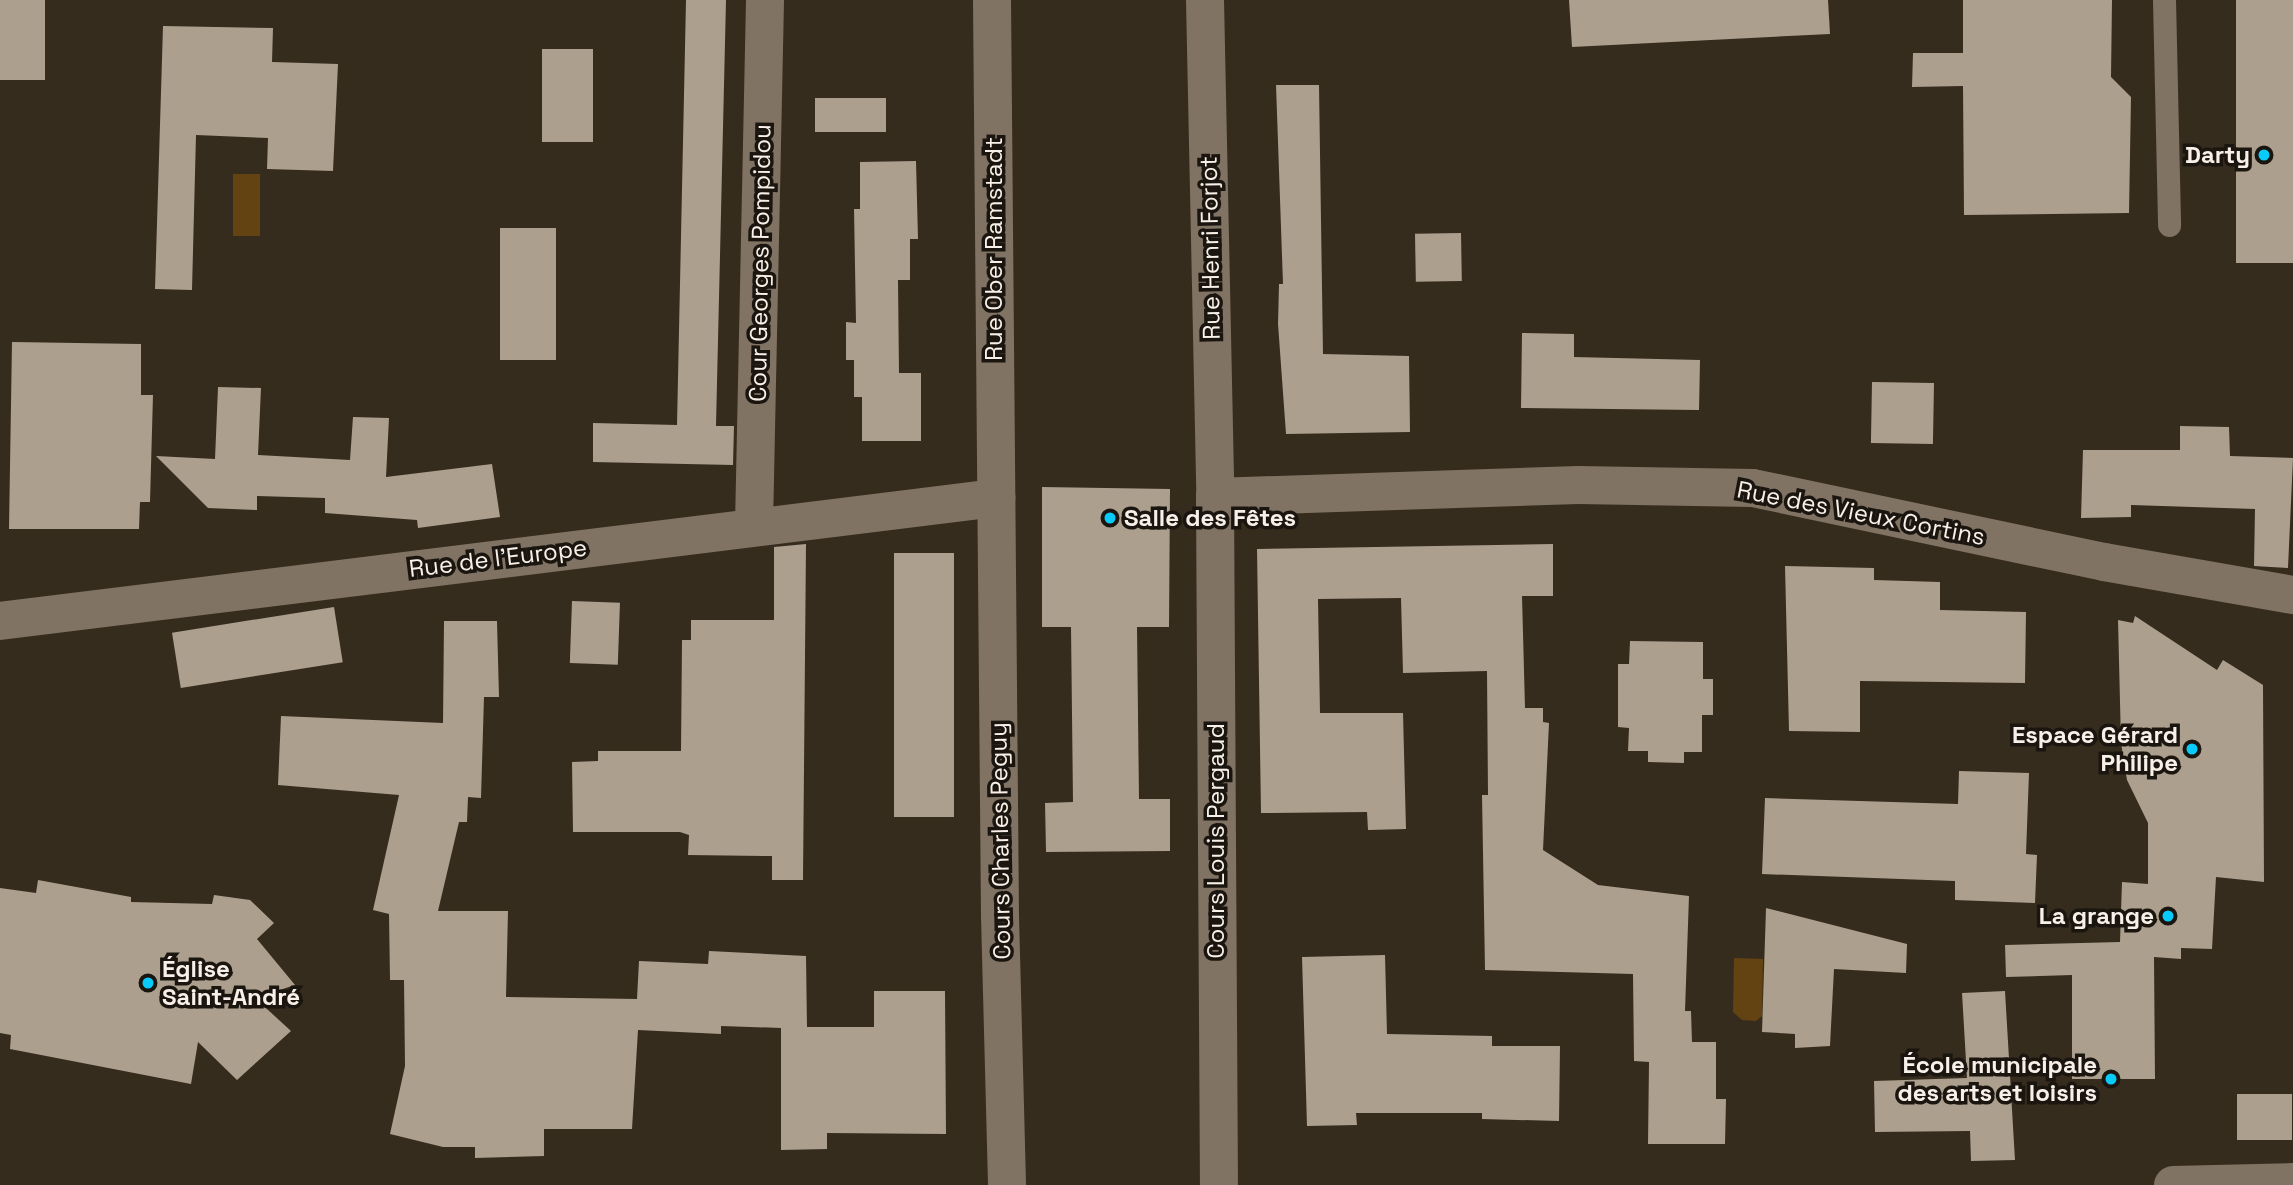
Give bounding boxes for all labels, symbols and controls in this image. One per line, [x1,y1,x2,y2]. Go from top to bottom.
street label: Cour Georges Pompidou [743,124,777,402]
street label: Rue Ober Ramstadt [980,137,1008,361]
place label: Darty [2185,141,2250,169]
marker: Darty [2256,147,2272,163]
street label: Rue Henri Forjot [1194,156,1226,340]
street label: Rue des Vieux Cortins [1734,475,1988,551]
place label: Salle des Fêtes [1124,504,1296,532]
marker: Salle des Fêtes [1102,510,1118,526]
street label: Rue de l'Europe [407,533,589,583]
place label: Espace Gérard Philipe [2012,721,2178,777]
street label: Cours Charles Peguy [984,722,1016,960]
street label: Cours Louis Pergaud [1202,723,1230,959]
marker: Espace Gérard Philipe [2184,741,2200,757]
place label: La grange [2039,902,2154,930]
marker: La grange [2160,908,2176,924]
place label: Église Saint-André [162,955,300,1011]
marker: Église Saint-André [140,975,156,991]
place label: École municipale des arts et loisirs [1897,1051,2097,1107]
marker: École municipale des arts et loisirs [2103,1071,2119,1087]

